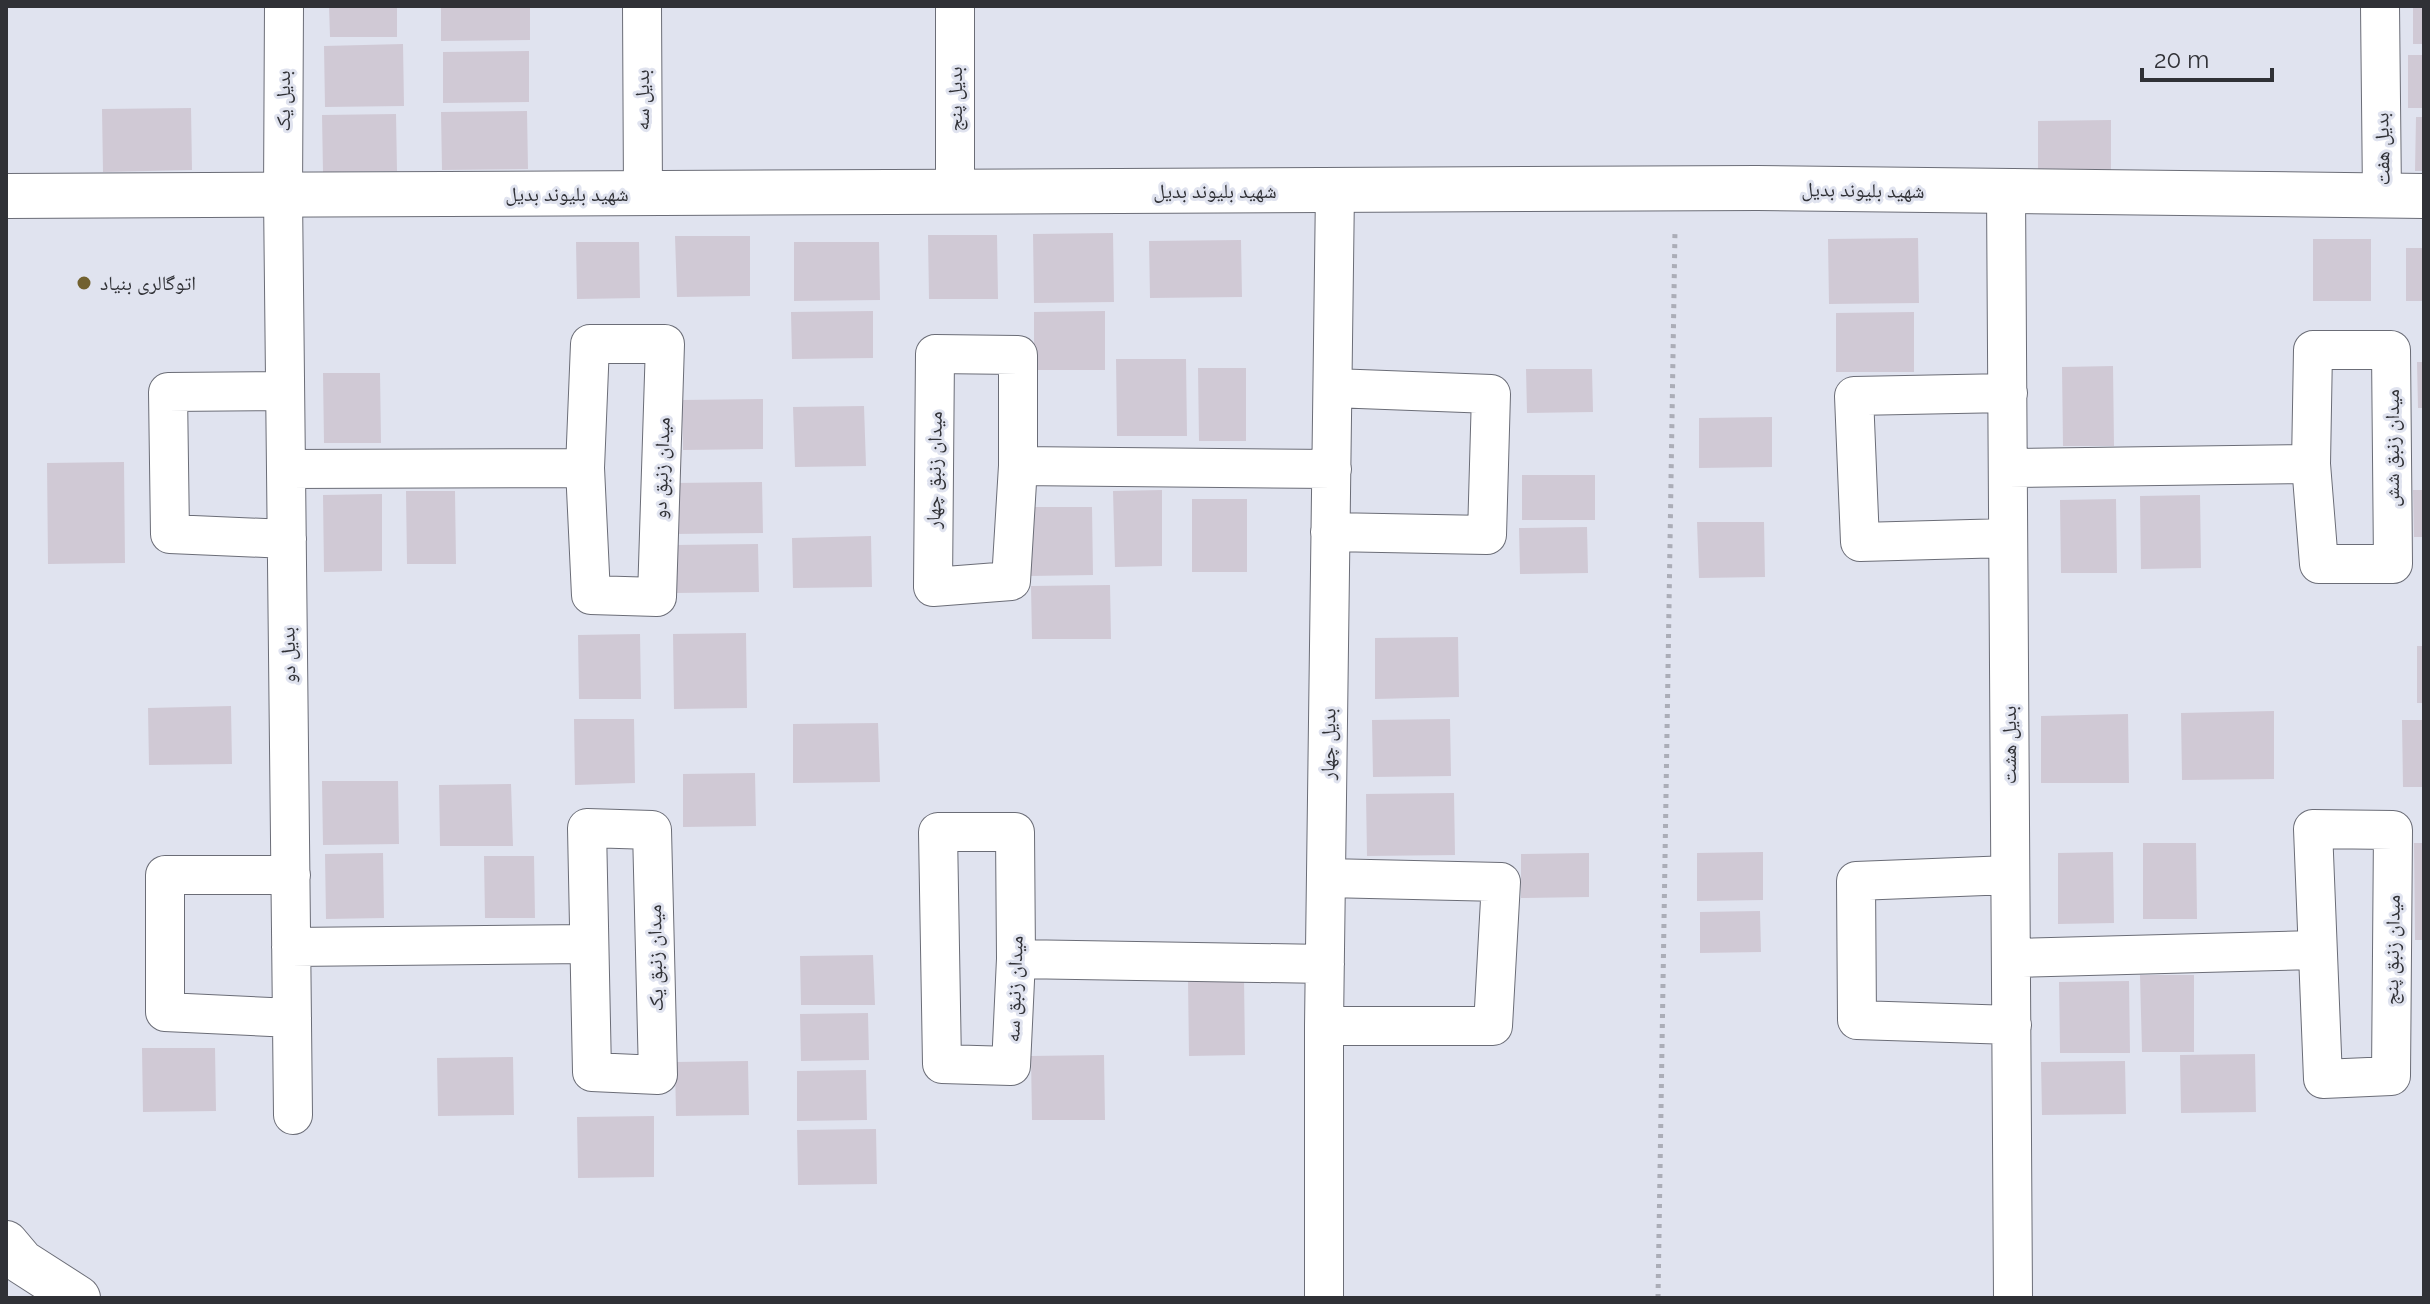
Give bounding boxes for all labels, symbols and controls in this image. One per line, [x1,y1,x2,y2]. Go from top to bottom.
scale bar [2142,32,2272,82]
text: 20 m [2154,45,2209,74]
street label: بدیل پنج [943,67,968,131]
street label: بدیل یک [271,70,295,132]
street label: بدیل سه [630,70,654,130]
street label: بدیل هفت [2369,112,2395,186]
street label: شهید بلیوند بدیل [1801,177,1925,203]
street label: شهید بلیوند بدیل [1153,179,1277,203]
street label: شهید بلیوند بدیل [505,182,629,206]
place label: اتوگالری بنیاد [100,271,196,295]
marker: اتوگالری بنیاد [75,274,93,292]
street label: میدان زنبق شش [2380,389,2404,507]
street label: میدان زنبق چهار [921,411,947,530]
street label: میدان زنبق دو [647,417,675,519]
street label: بدیل دو [276,627,300,683]
street label: بدیل هشت [1997,706,2021,784]
street label: بدیل چهار [1315,708,1341,781]
street label: میدان زنبق پنج [2379,895,2406,1005]
street label: میدان زنبق یک [642,904,668,1012]
street label: میدان زنبق سه [1000,935,1028,1043]

